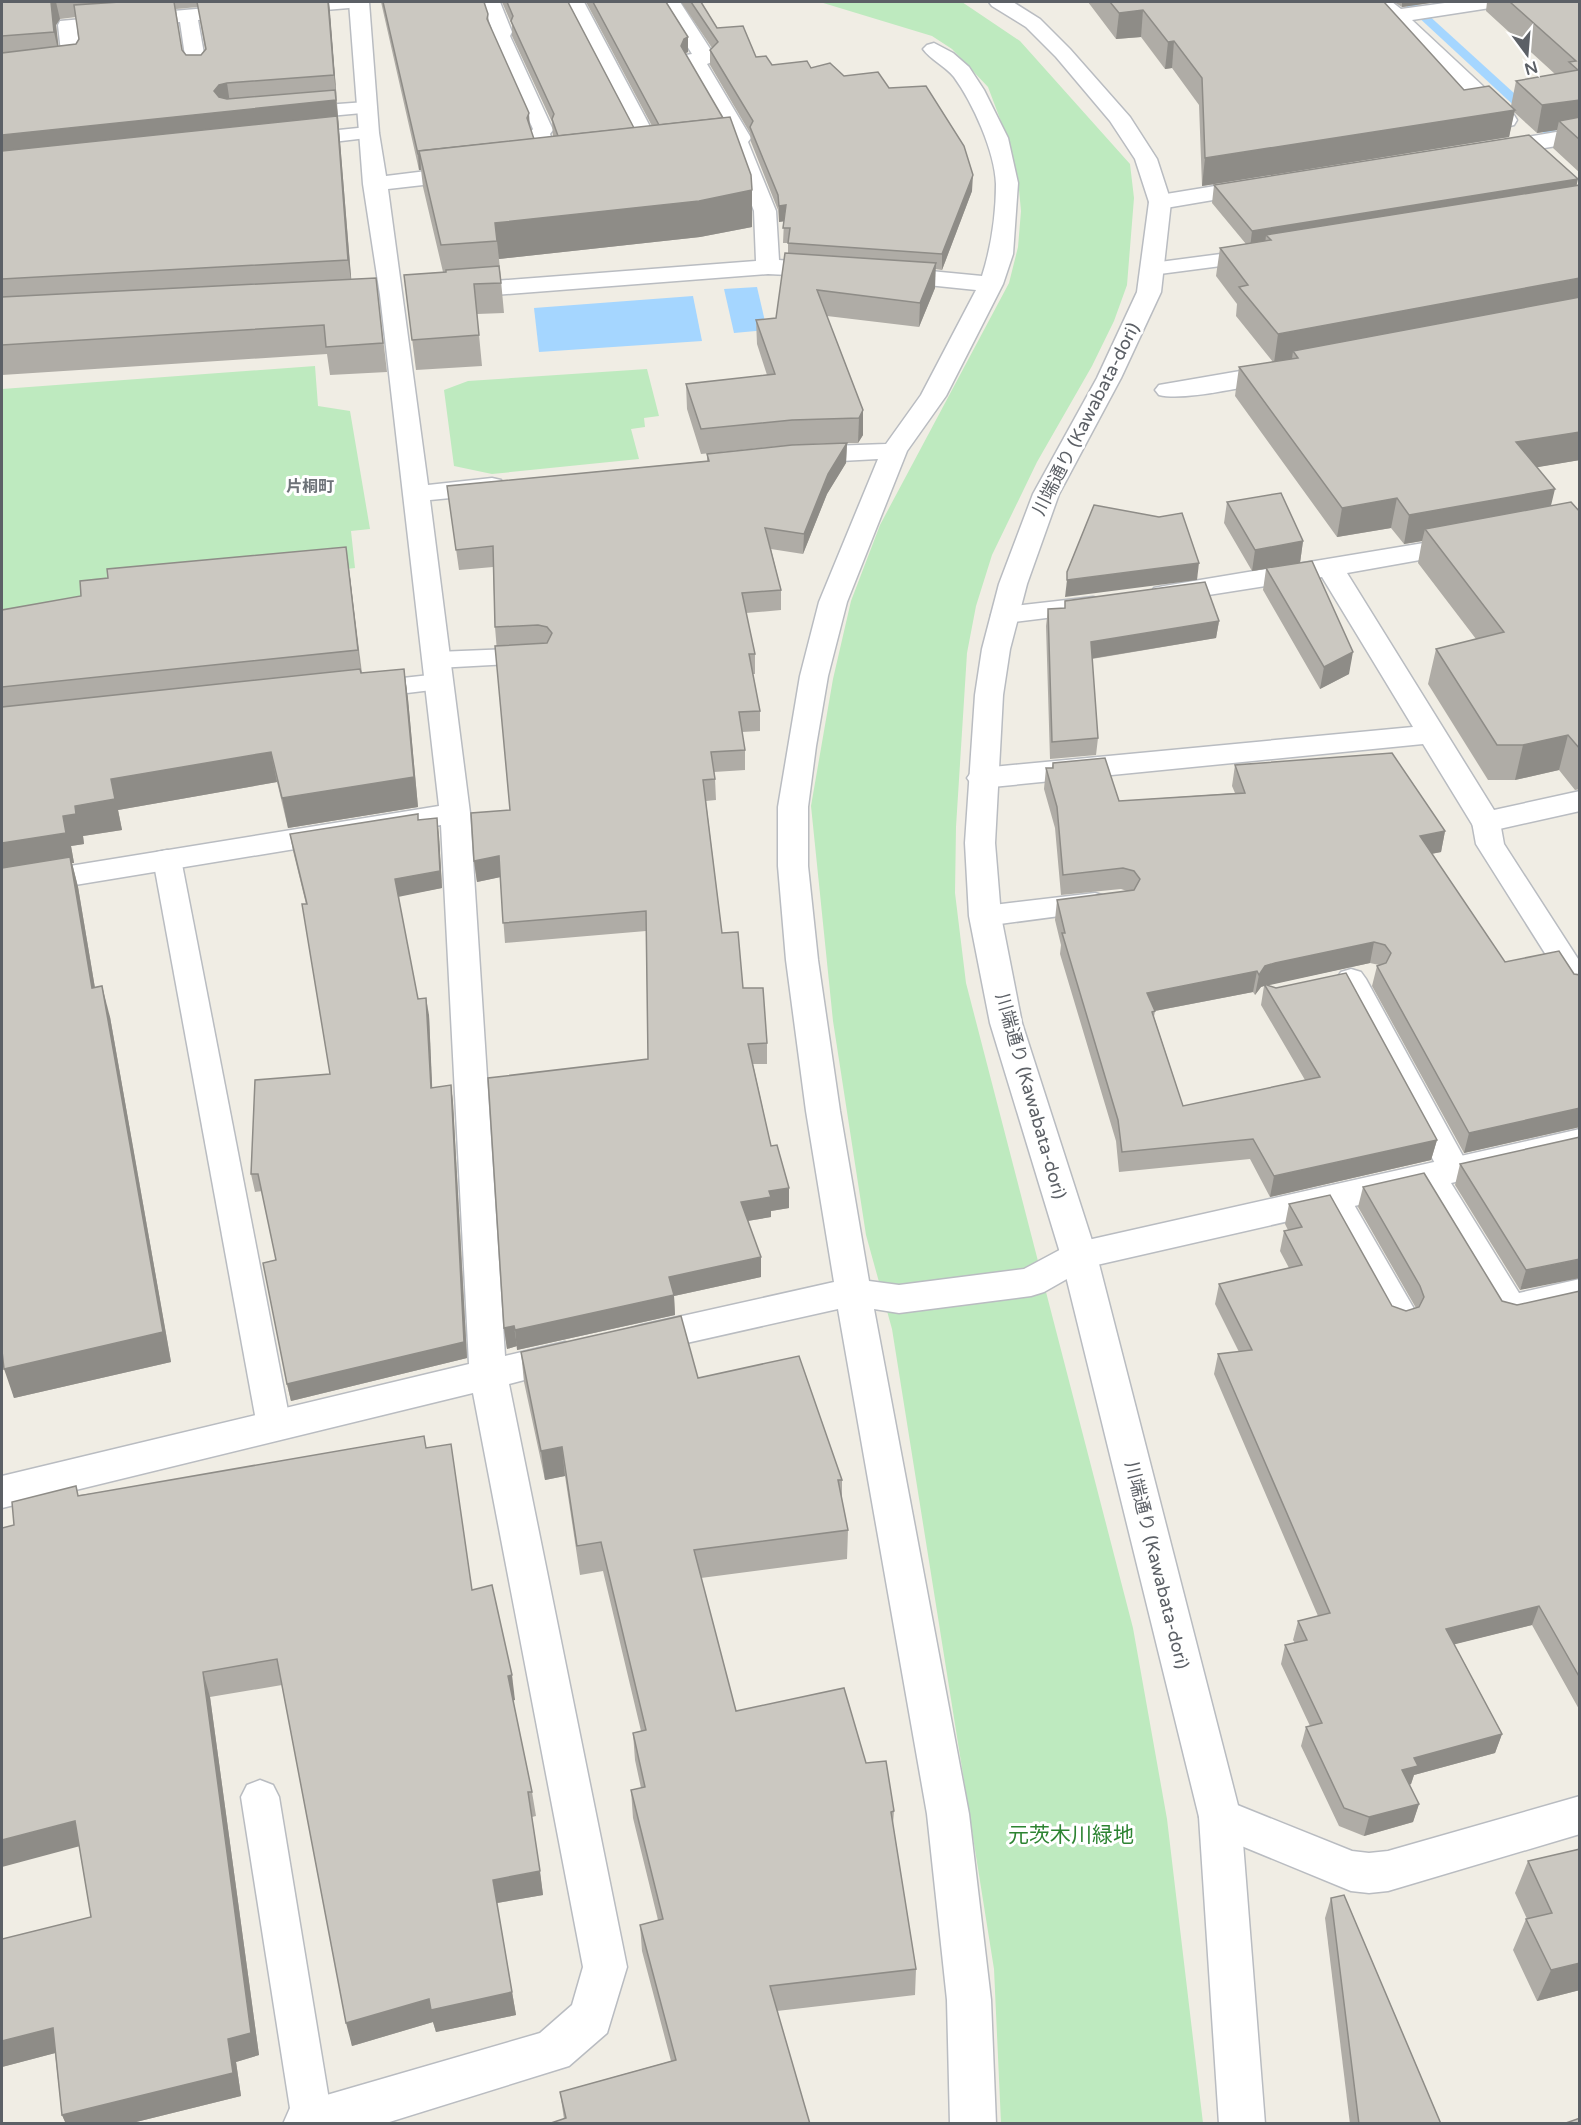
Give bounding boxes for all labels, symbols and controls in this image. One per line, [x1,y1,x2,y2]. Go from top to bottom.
north arrow [1497,24,1557,84]
text: N [1522,56,1540,79]
street label: 川端通り (Kawabata-dori) [1028,319,1144,519]
district label: 片桐町 [286,477,334,497]
street label: 川端通り (Kawabata-dori) [991,990,1071,1202]
street label: 川端通り (Kawabata-dori) [1121,1459,1193,1671]
park label: 元茨木川緑地 [1008,1823,1134,1848]

